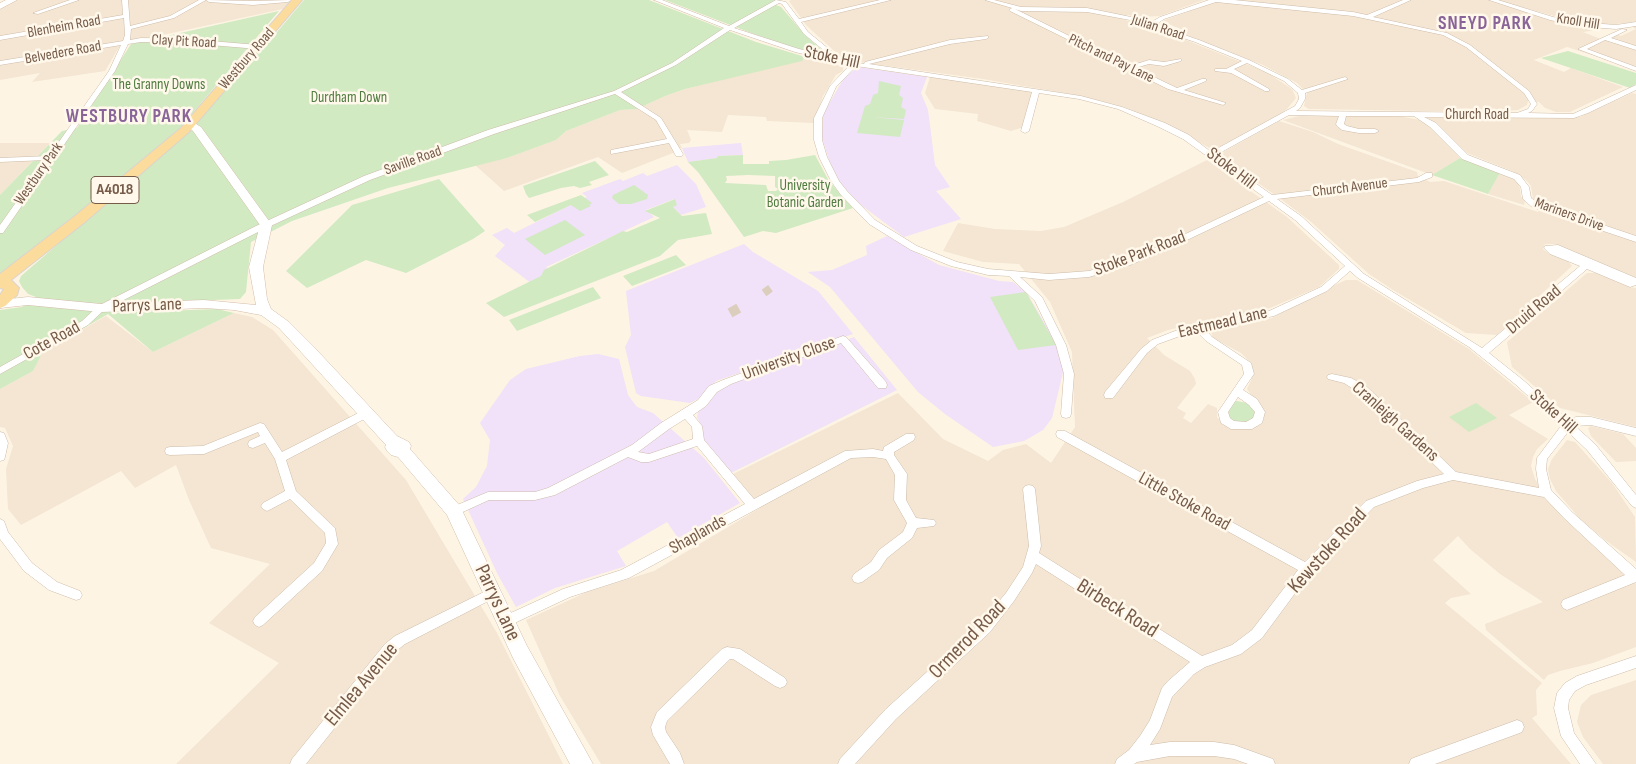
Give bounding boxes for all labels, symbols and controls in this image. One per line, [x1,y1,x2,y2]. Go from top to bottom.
street label: Knoll Hill [1555,10,1601,34]
street label: Julian Road [1129,11,1187,45]
street label: Blenheim Road [26,12,102,42]
district label: SNEYD PARK [1437,13,1533,35]
street label: Westbury Road [215,25,279,93]
street label: Clay Pit Road [151,31,217,53]
street label: Pitch and Pay Lane [1065,31,1157,87]
street label: Belvedere Road [24,37,102,69]
street label: Stoke Hill [802,42,862,74]
park label: The Granny Downs [113,76,205,94]
park label: Durdham Down [311,89,387,107]
district label: WESTBURY PARK [64,106,194,128]
street label: Church Road [1445,106,1509,124]
street label: Westbury Park [11,139,67,209]
street label: Saville Road [382,142,444,180]
street label: Stoke Hill [1202,143,1260,195]
street label: Church Avenue [1311,174,1389,202]
road number: A4018 [91,176,139,204]
park label: University Botanic Garden [767,177,843,212]
street label: Mariners Drive [1532,194,1606,236]
street label: Stoke Park Road [1091,227,1189,281]
street label: Druid Road [1502,281,1566,339]
street label: Parrys Lane [112,294,182,318]
street label: Eastmead Lane [1176,302,1270,344]
street label: Cote Road [20,317,84,365]
street label: University Close [740,332,838,386]
street label: Cranleigh Gardens [1347,377,1443,467]
street label: Stoke Hill [1525,385,1581,439]
street label: Little Stoke Road [1134,468,1234,536]
street label: Kewstoke Road [1283,503,1373,599]
street label: Shaplands [666,511,730,559]
street label: Parrys Lane [468,561,526,645]
street label: Birbeck Road [1072,574,1162,644]
street label: Ormerod Road [924,595,1012,685]
street label: Elmlea Avenue [320,638,404,732]

